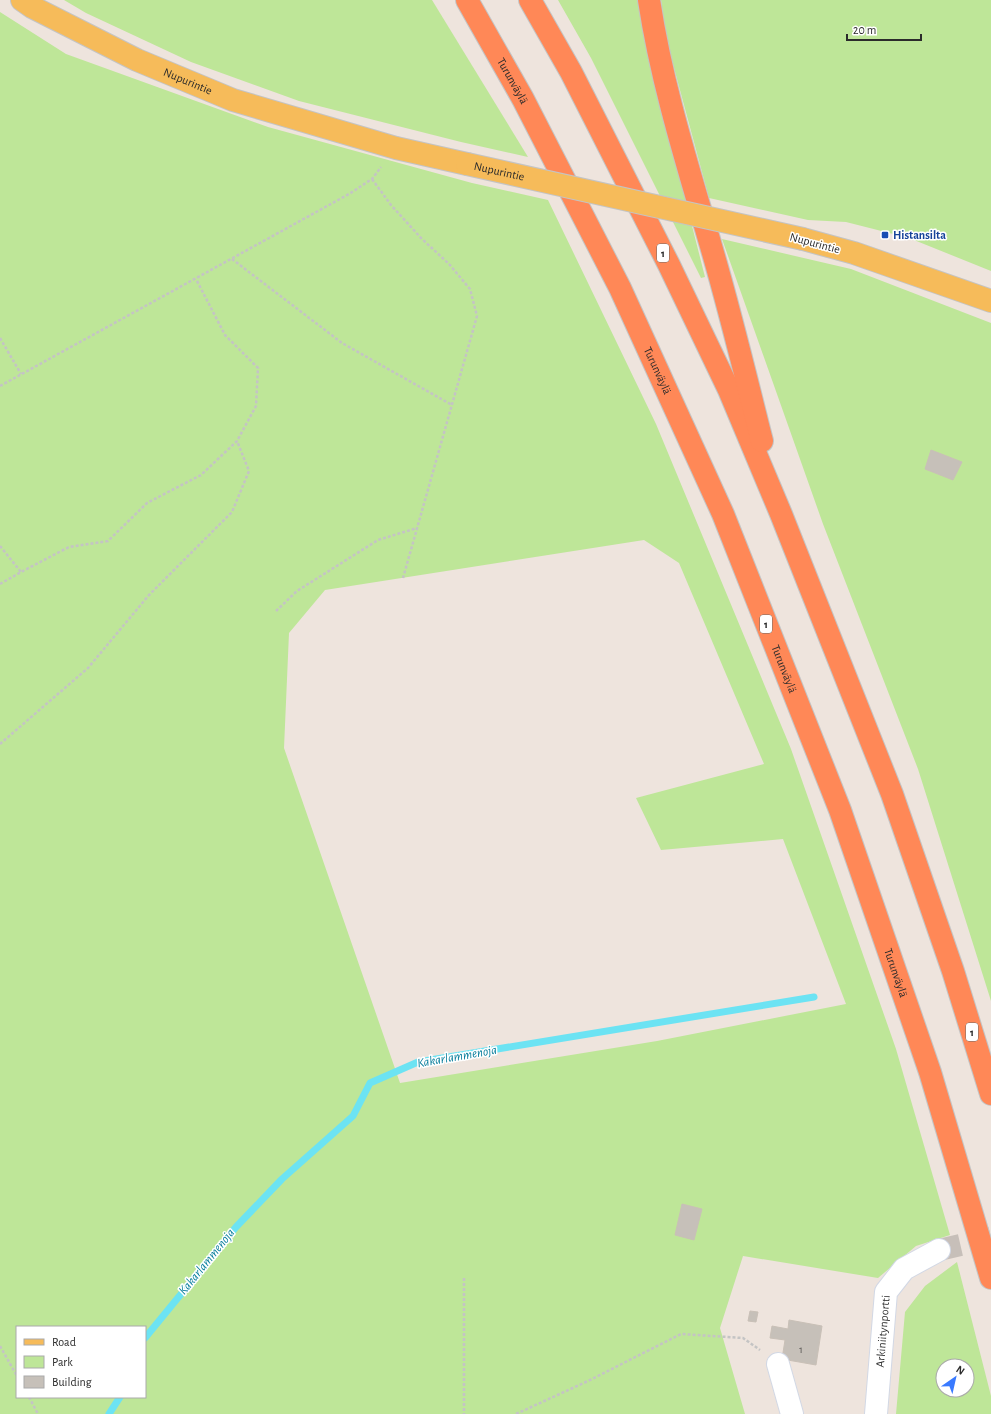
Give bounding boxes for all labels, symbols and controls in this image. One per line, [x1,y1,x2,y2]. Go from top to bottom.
scale bar [847,16,921,42]
text: 20 m [853,24,876,36]
street label: Turunväylä [495,56,531,106]
street label: Nupurintie [162,66,214,97]
street label: Nupurintie [473,160,526,183]
place label: Histansilta [893,229,946,241]
marker: Histansilta [880,230,890,240]
street label: Nupurintie [789,231,841,255]
road number: 1 [657,244,669,262]
street label: Turunväylä [642,345,674,397]
road number: 1 [760,615,772,633]
street label: Turunväylä [769,643,799,695]
street label: Turunväylä [882,947,910,999]
road number: 1 [966,1023,978,1041]
water label: Kakarlammenoja [416,1044,498,1070]
water label: Kakarlammenoja [177,1226,238,1297]
street label: Arkiniitynportti [874,1295,892,1368]
legend [16,1326,146,1398]
text: Road [52,1336,76,1348]
house number: 1 [799,1345,803,1355]
text: Park [52,1356,73,1368]
north arrow [935,1358,975,1398]
text: N [954,1363,967,1377]
text: Building [52,1376,92,1388]

